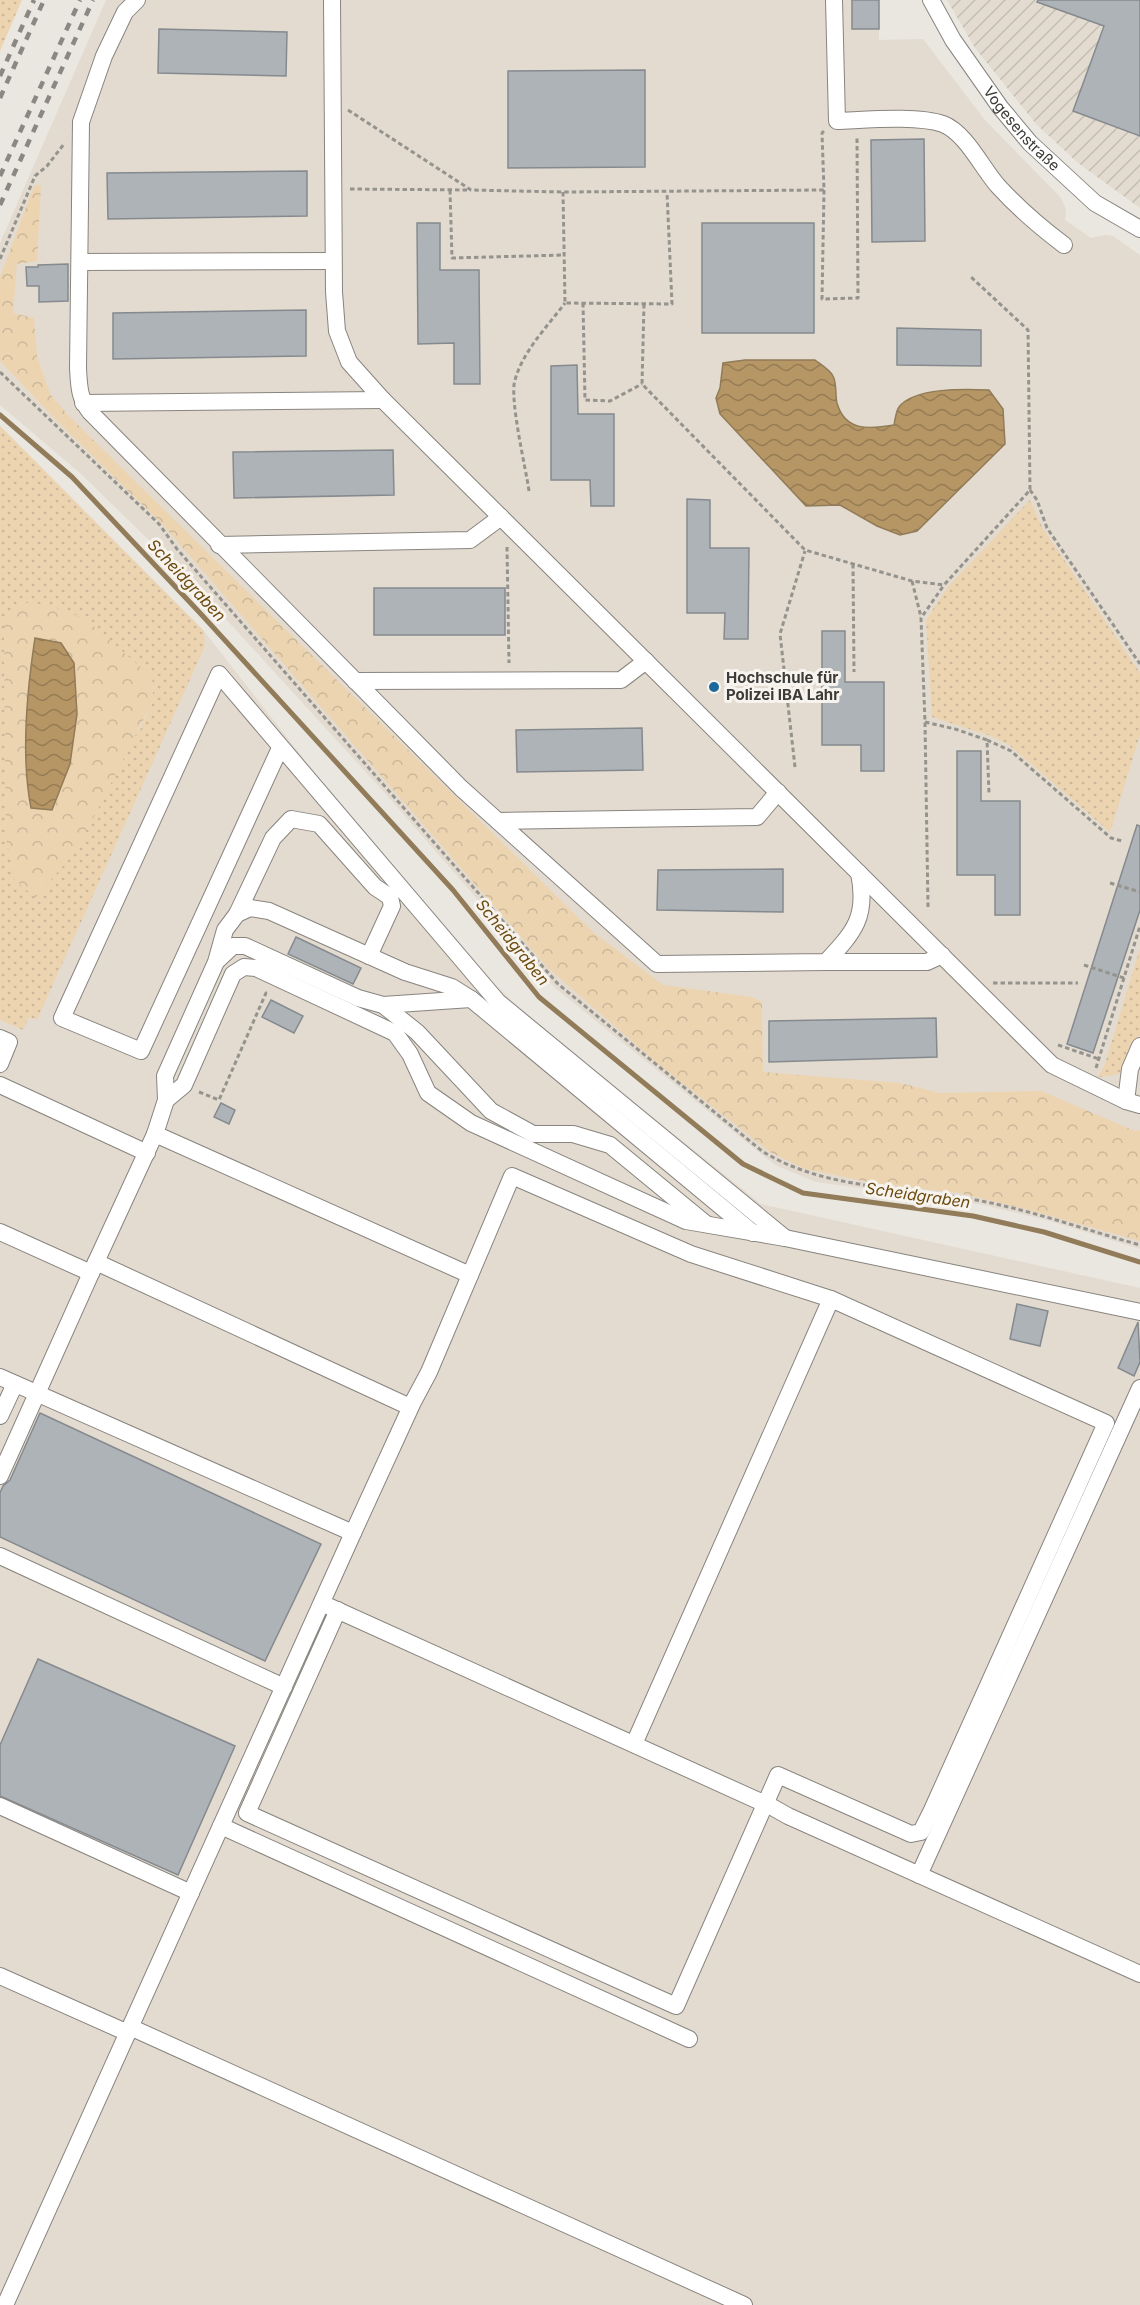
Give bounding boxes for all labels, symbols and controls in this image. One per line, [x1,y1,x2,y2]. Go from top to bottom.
street label: Vogesenstraße [979,82,1064,175]
water label: Scheidgraben [144,535,230,625]
place label: Hochschule für Polizei IBA Lahr [726,668,839,704]
marker: Hochschule für Polizei IBA Lahr [707,680,721,694]
water label: Scheidgraben [472,895,554,989]
water label: Scheidgraben [864,1178,972,1212]

